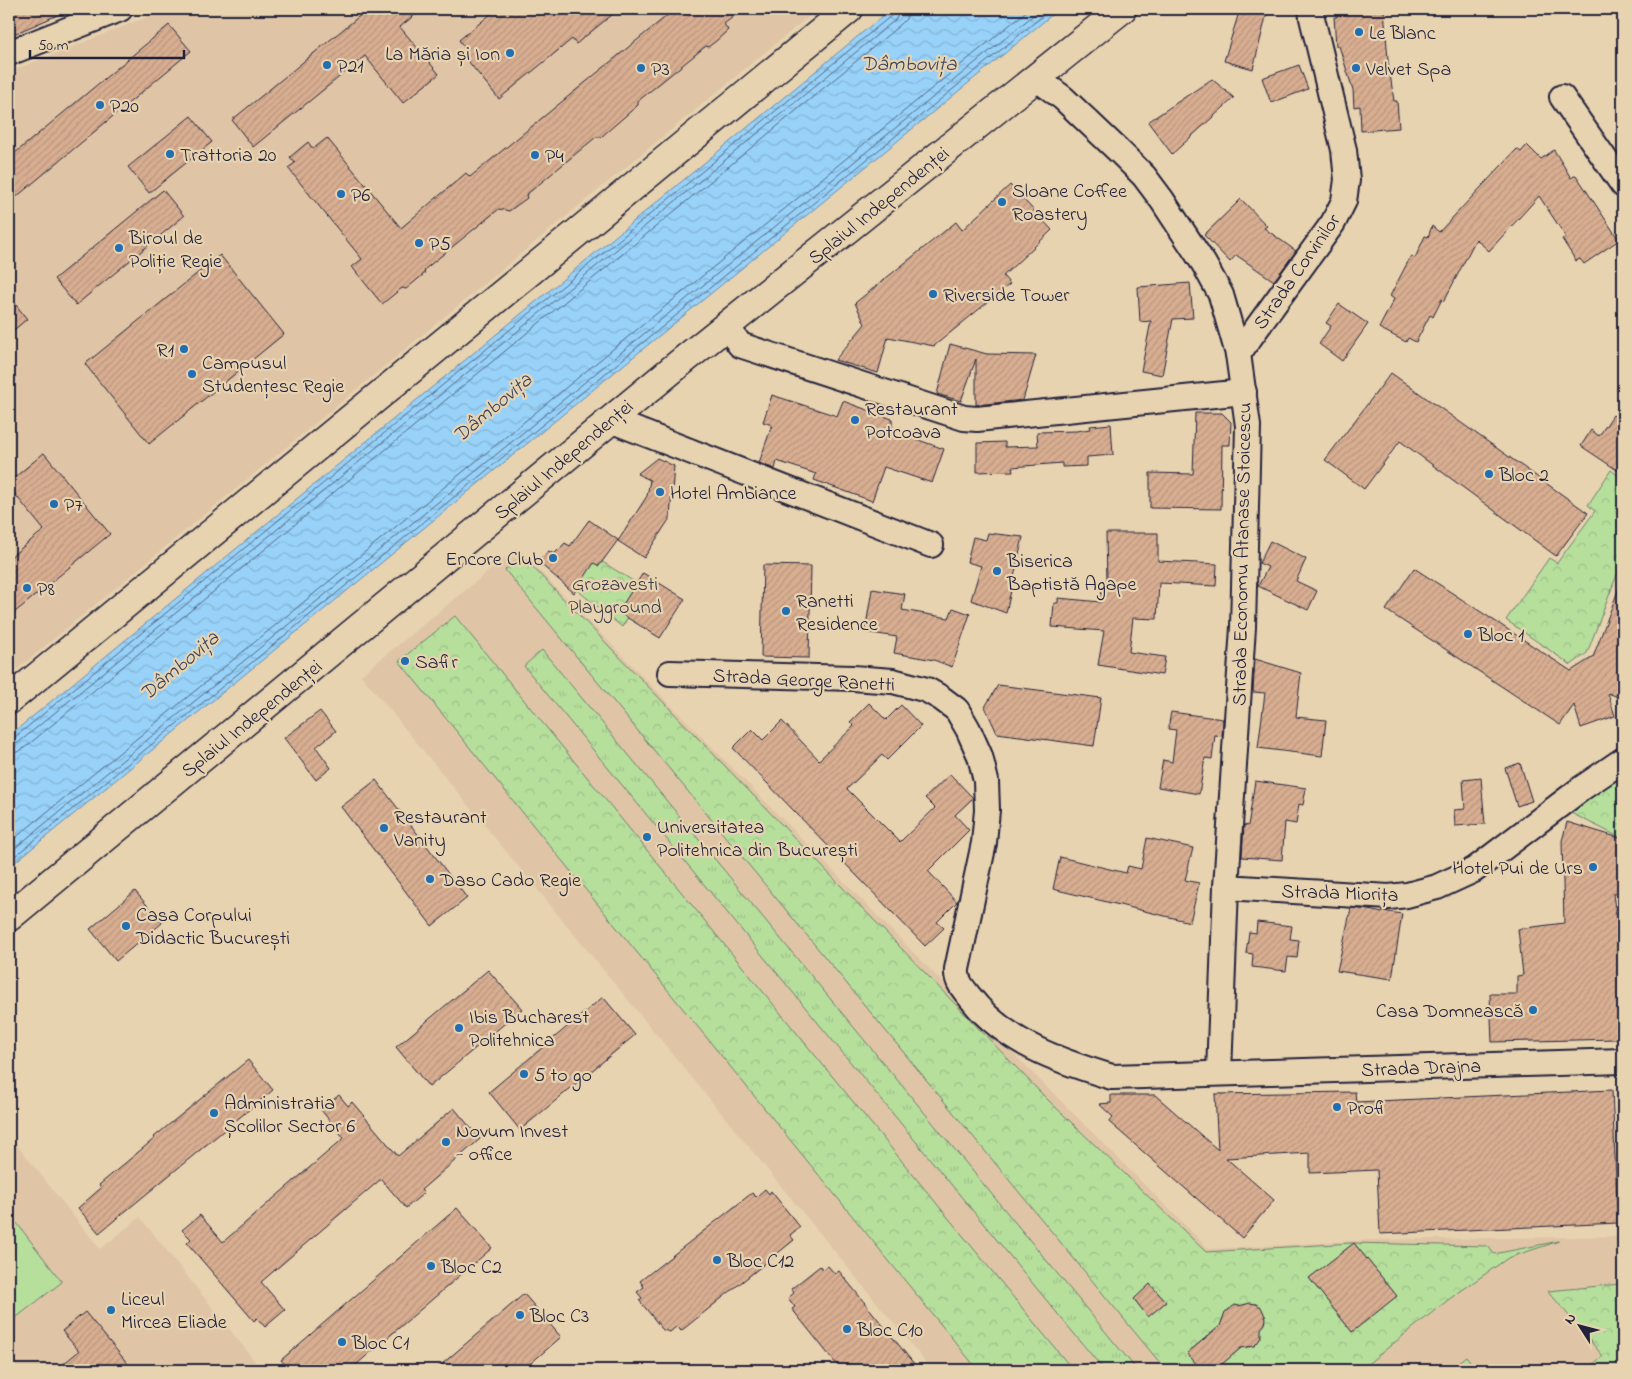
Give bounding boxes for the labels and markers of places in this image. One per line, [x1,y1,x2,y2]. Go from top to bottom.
place label: Le Blanc [1369,20,1436,49]
marker: Le Blanc [1353,26,1365,38]
place label: La Măria și Ion [385,41,500,70]
marker: La Măria și Ion [504,47,516,59]
place label: P21 [337,53,364,82]
place label: P3 [651,56,670,85]
place label: Velvet Spa [1365,56,1451,85]
marker: P21 [321,59,333,71]
marker: P3 [635,62,647,74]
marker: Velvet Spa [1350,62,1362,74]
place label: P20 [110,93,139,122]
marker: P20 [94,99,106,111]
place label: Trattoria 20 [180,142,277,171]
place label: P4 [545,143,564,172]
marker: Trattoria 20 [164,148,176,160]
marker: P4 [529,149,541,161]
place label: Sloane Coffee Roastery [1012,178,1127,230]
place label: P6 [351,182,370,211]
marker: P6 [335,188,347,200]
marker: Sloane Coffee Roastery [996,196,1008,208]
place label: Biroul de Poliție Regie [128,225,222,278]
place label: P5 [429,231,451,260]
marker: P5 [413,237,425,249]
marker: Biroul de Poliție Regie [113,242,125,254]
place label: Riverside Tower [943,282,1070,311]
marker: Riverside Tower [927,288,939,300]
place label: R1 [157,337,174,366]
marker: R1 [178,343,190,355]
place label: Campusul Studențesc Regie [202,350,344,403]
marker: Campusul Studențesc Regie [186,368,198,380]
place label: Restaurant Potcoava [865,396,958,448]
marker: Restaurant Potcoava [849,414,861,426]
place label: Bloc 2 [1498,462,1549,491]
marker: Bloc 2 [1483,468,1495,480]
place label: Hotel Ambiance [670,480,797,509]
marker: Hotel Ambiance [654,486,666,498]
place label: P7 [64,492,83,521]
marker: P7 [48,498,60,510]
place label: Encore Club [445,546,543,575]
place label: Biserica Baptistă Agape [1006,548,1136,601]
marker: Encore Club [547,552,559,564]
marker: Biserica Baptistă Agape [991,565,1003,577]
place label: P8 [37,576,55,605]
marker: P8 [21,582,33,594]
place label: Ranetti Residence [796,588,878,640]
marker: Ranetti Residence [780,605,792,617]
place label: Bloc 1 [1477,622,1524,651]
marker: Bloc 1 [1462,628,1474,640]
place label: Safir [415,649,459,678]
marker: Safir [399,655,411,667]
place label: Restaurant Vanity [393,804,487,856]
place label: Universitatea Politehnica din București [657,814,858,866]
marker: Restaurant Vanity [378,822,390,834]
marker: Universitatea Politehnica din București [641,831,653,843]
place label: Hotel Pui de Urs [1452,855,1583,884]
marker: Hotel Pui de Urs [1587,861,1599,873]
place label: Daso Cado Regie [439,867,581,897]
marker: Daso Cado Regie [424,873,436,885]
place label: Casa Corpului Didactic București [135,902,290,954]
marker: Casa Corpului Didactic București [120,920,132,932]
place label: Casa Domnească [1376,998,1523,1027]
place label: Ibis Bucharest Politehnica [469,1004,589,1056]
marker: Casa Domnească [1527,1004,1539,1016]
marker: Ibis Bucharest Politehnica [453,1022,465,1034]
place label: 5 to go [534,1062,592,1092]
marker: 5 to go [518,1068,530,1080]
place label: Administratia Școlilor Sector 6 [224,1090,355,1142]
place label: Profi [1347,1095,1387,1124]
marker: Profi [1331,1101,1343,1113]
marker: Administratia Școlilor Sector 6 [208,1107,220,1119]
place label: Novum Invest - office [456,1118,569,1170]
marker: Novum Invest - office [440,1136,452,1148]
place label: Bloc C12 [726,1248,794,1277]
place label: Bloc C2 [440,1254,502,1283]
marker: Bloc C12 [711,1254,723,1266]
marker: Bloc C2 [425,1260,437,1272]
place label: Liceul Mircea Eliade [121,1286,227,1338]
place label: Bloc C3 [529,1303,589,1332]
marker: Liceul Mircea Eliade [105,1304,117,1316]
marker: Bloc C3 [514,1309,526,1321]
place label: Bloc C10 [856,1317,923,1346]
marker: Bloc C10 [841,1323,853,1335]
place label: Bloc C1 [351,1330,409,1359]
marker: Bloc C1 [336,1336,348,1348]

